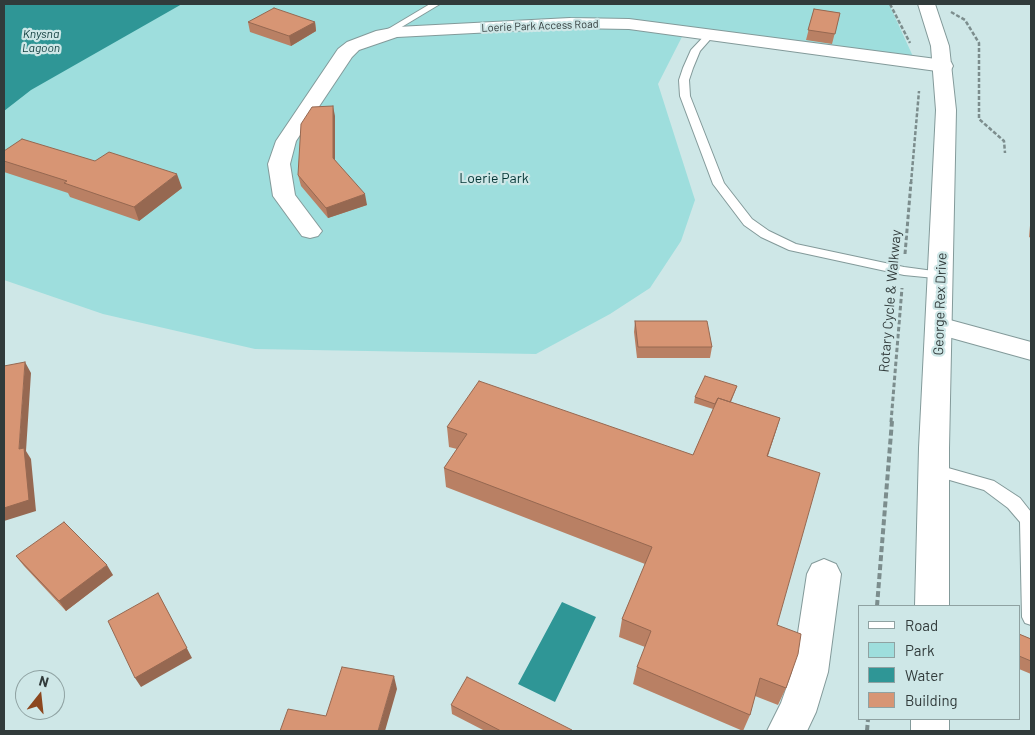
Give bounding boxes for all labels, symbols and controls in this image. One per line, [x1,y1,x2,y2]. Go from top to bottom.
street label: Loerie Park Access Road [481,17,599,35]
water label: Knysna Lagoon [22,27,60,55]
park label: Loerie Park [459,170,529,186]
street label: Rotary Cycle & Walkway [875,229,905,373]
street label: George Rex Drive [930,252,950,356]
legend [858,605,1020,720]
text: Road [905,616,938,634]
text: Park [905,641,934,659]
text: Water [905,666,944,684]
north arrow [15,670,65,720]
text: N [37,672,51,691]
text: Building [905,691,958,709]

